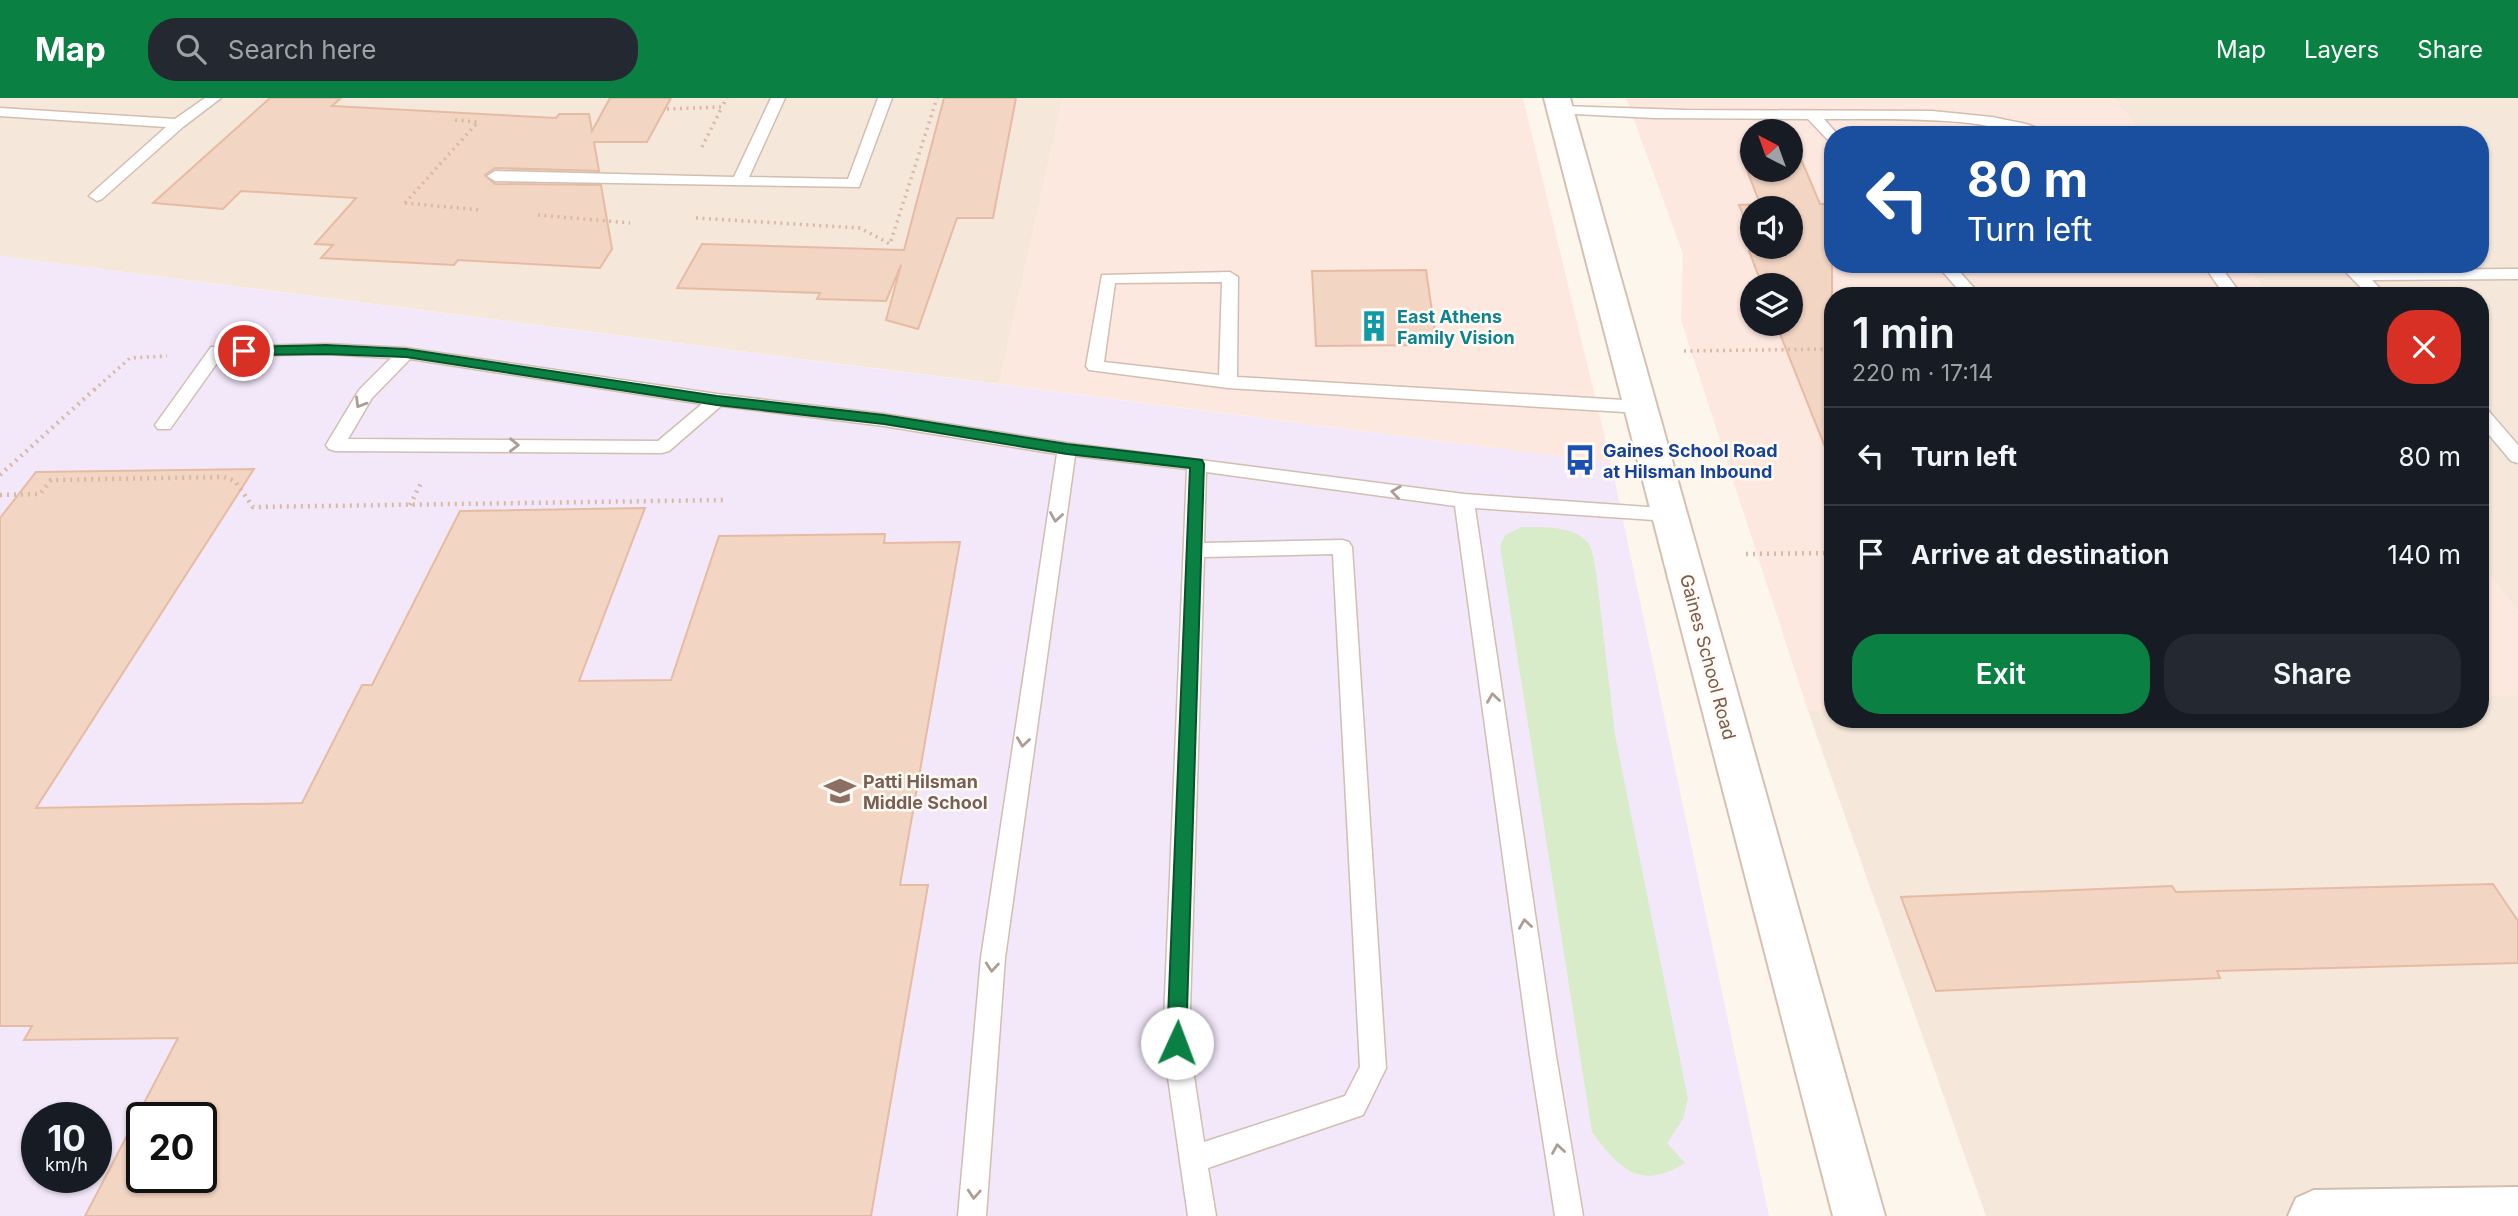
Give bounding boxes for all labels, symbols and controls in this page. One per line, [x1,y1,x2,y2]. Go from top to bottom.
search box [148,18,638,81]
text: Map [35,29,106,69]
icon: search [172,30,210,68]
text: Search here [228,34,376,65]
text: Map [2216,35,2266,64]
text: Layers [2304,35,2379,64]
text: Share [2417,35,2483,64]
north arrow [1740,119,1802,182]
map controls [1740,119,1803,336]
text: 80 m [1967,150,2088,209]
icon: left [1852,154,1943,245]
button: sound [1740,196,1803,259]
text: Turn left [1967,210,2092,249]
button: layers [1740,273,1803,336]
place label: East Athens Family Vision [1397,306,1515,348]
text: 1 min [1852,307,1955,358]
building icon: East Athens Family Vision [1357,309,1391,343]
button: close [2387,310,2461,384]
pin [214,321,274,381]
icon: arrive [225,332,263,370]
text: 220 m · 17:14 [1852,359,1993,387]
one-way arrow [355,396,368,409]
one-way arrow [510,437,520,453]
icon: left [1852,437,1890,475]
place label: Gaines School Road at Hilsman Inbound [1603,440,1778,482]
text: Turn left [1911,441,2017,472]
text: 80 m [2398,441,2461,472]
bus stop icon: Gaines School Road at Hilsman Inbound [1563,443,1597,477]
one-way arrow [1390,484,1402,499]
one-way arrow [1049,511,1064,522]
icon: arrive [1852,535,1890,573]
text: Arrive at destination [1911,539,2170,570]
text: 140 m [2387,539,2461,570]
street label: Gaines School Road [1676,572,1740,742]
button: Exit [1852,634,2150,714]
button: Share [2164,634,2461,714]
one-way arrow [1486,692,1501,704]
one-way arrow [1016,736,1031,747]
place label: Patti Hilsman Middle School [863,771,988,813]
school or university icon: Patti Hilsman Middle School [823,774,857,808]
one-way arrow [1517,918,1532,930]
one-way arrow [985,962,1000,973]
position arrow [1140,1006,1214,1080]
speed limit sign: 20 [126,1102,217,1193]
text: 10 [47,1117,86,1159]
one-way arrow [1551,1143,1566,1155]
text: km/h [45,1154,88,1175]
one-way arrow [967,1188,982,1199]

